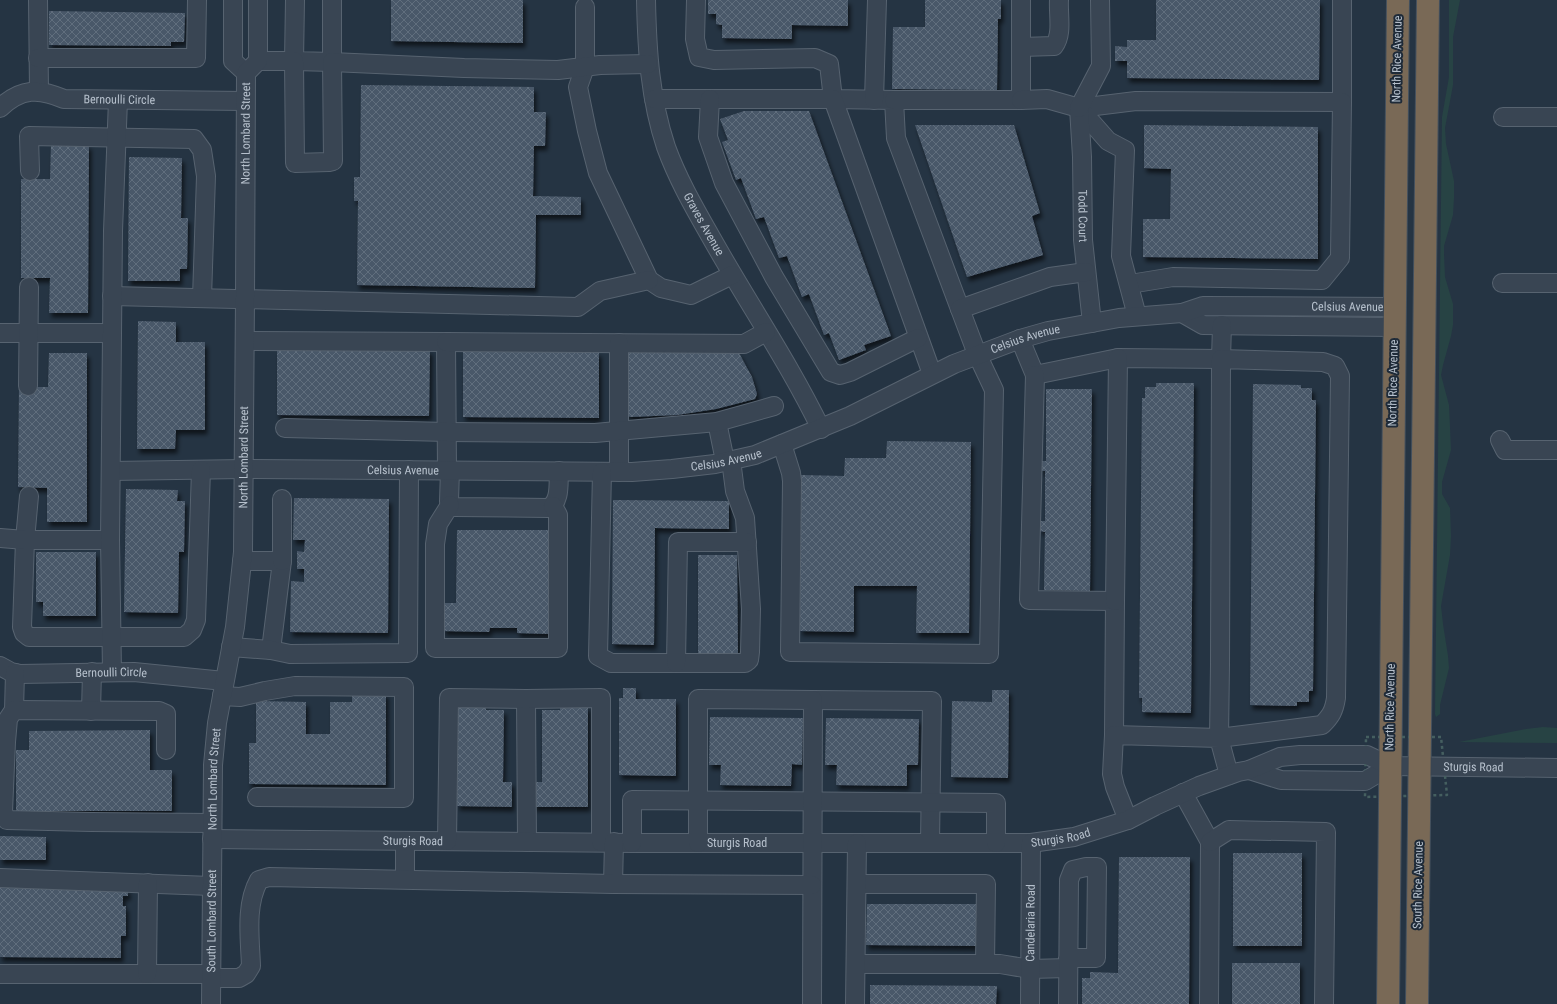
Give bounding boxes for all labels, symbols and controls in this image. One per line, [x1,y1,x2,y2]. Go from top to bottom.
street label: North Rice Avenue [1389,15,1405,103]
street label: North Lombard Street [239,82,253,185]
street label: Bernoulli Circle [83,92,156,107]
street label: Graves Avenue [681,190,727,258]
street label: Todd Court [1075,190,1090,243]
street label: Celsius Avenue [1311,300,1384,314]
street label: Celsius Avenue [989,322,1061,357]
street label: North Rice Avenue [1385,339,1401,427]
street label: North Lombard Street [236,406,251,509]
street label: Celsius Avenue [690,446,764,474]
street label: Celsius Avenue [367,463,439,478]
street label: North Rice Avenue [1382,663,1398,751]
street label: Bernoulli Circle [75,665,148,680]
street label: North Lombard Street [205,727,224,830]
street label: Sturgis Road [1443,760,1504,774]
street label: Sturgis Road [1030,825,1092,850]
street label: Sturgis Road [383,834,443,848]
street label: Sturgis Road [707,836,767,850]
street label: South Rice Avenue [1410,841,1426,929]
street label: South Lombard Street [204,869,219,973]
street label: Candelaria Road [1023,884,1038,962]

